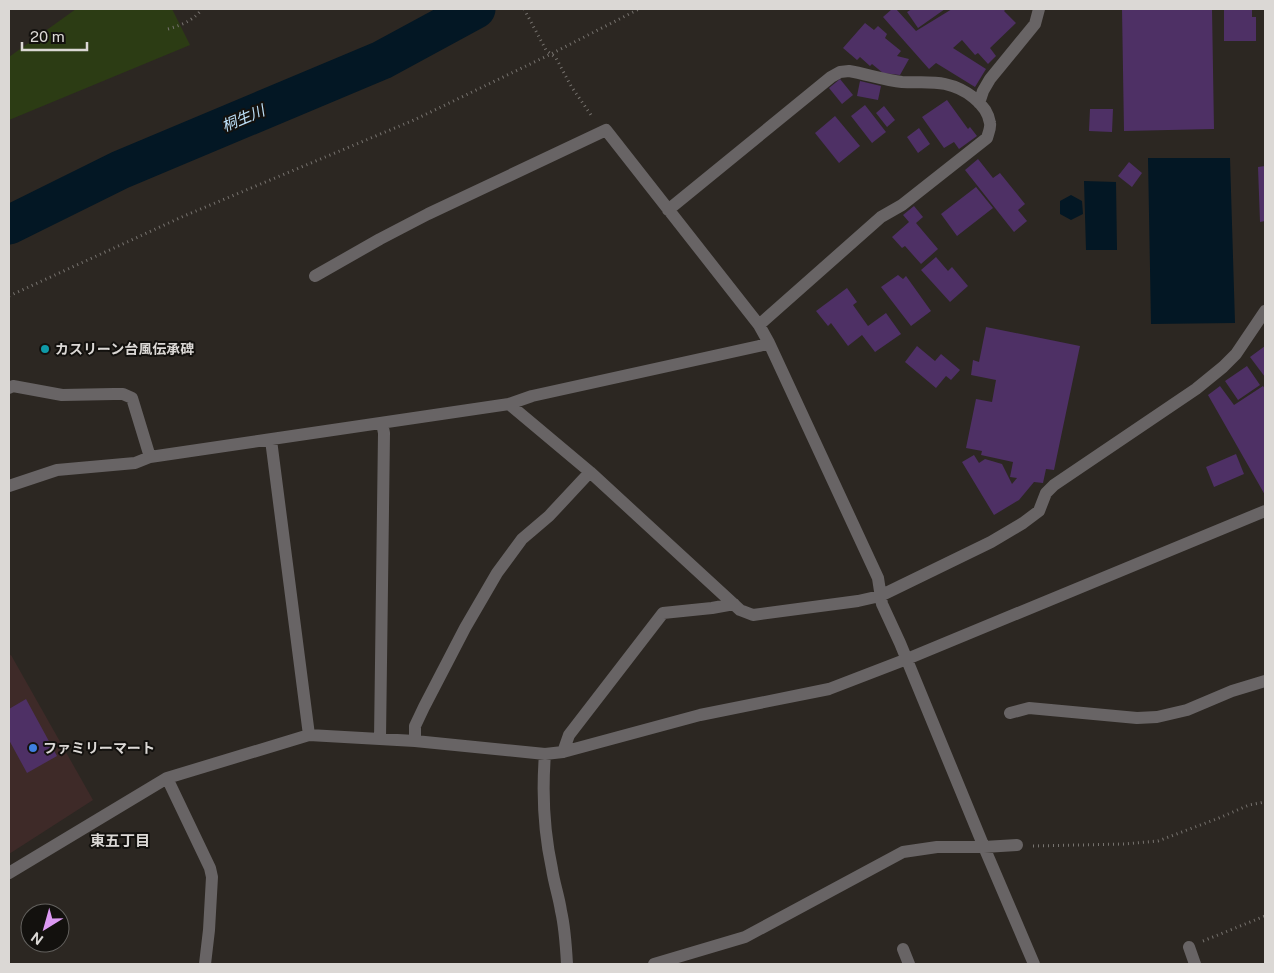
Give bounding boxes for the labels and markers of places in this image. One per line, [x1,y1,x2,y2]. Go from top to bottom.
place label: カスリーン台風伝承碑 [55,341,194,357]
marker: カスリーン台風伝承碑 [39,343,51,355]
place label: ファミリーマート [43,740,155,756]
marker: ファミリーマート [27,742,39,754]

